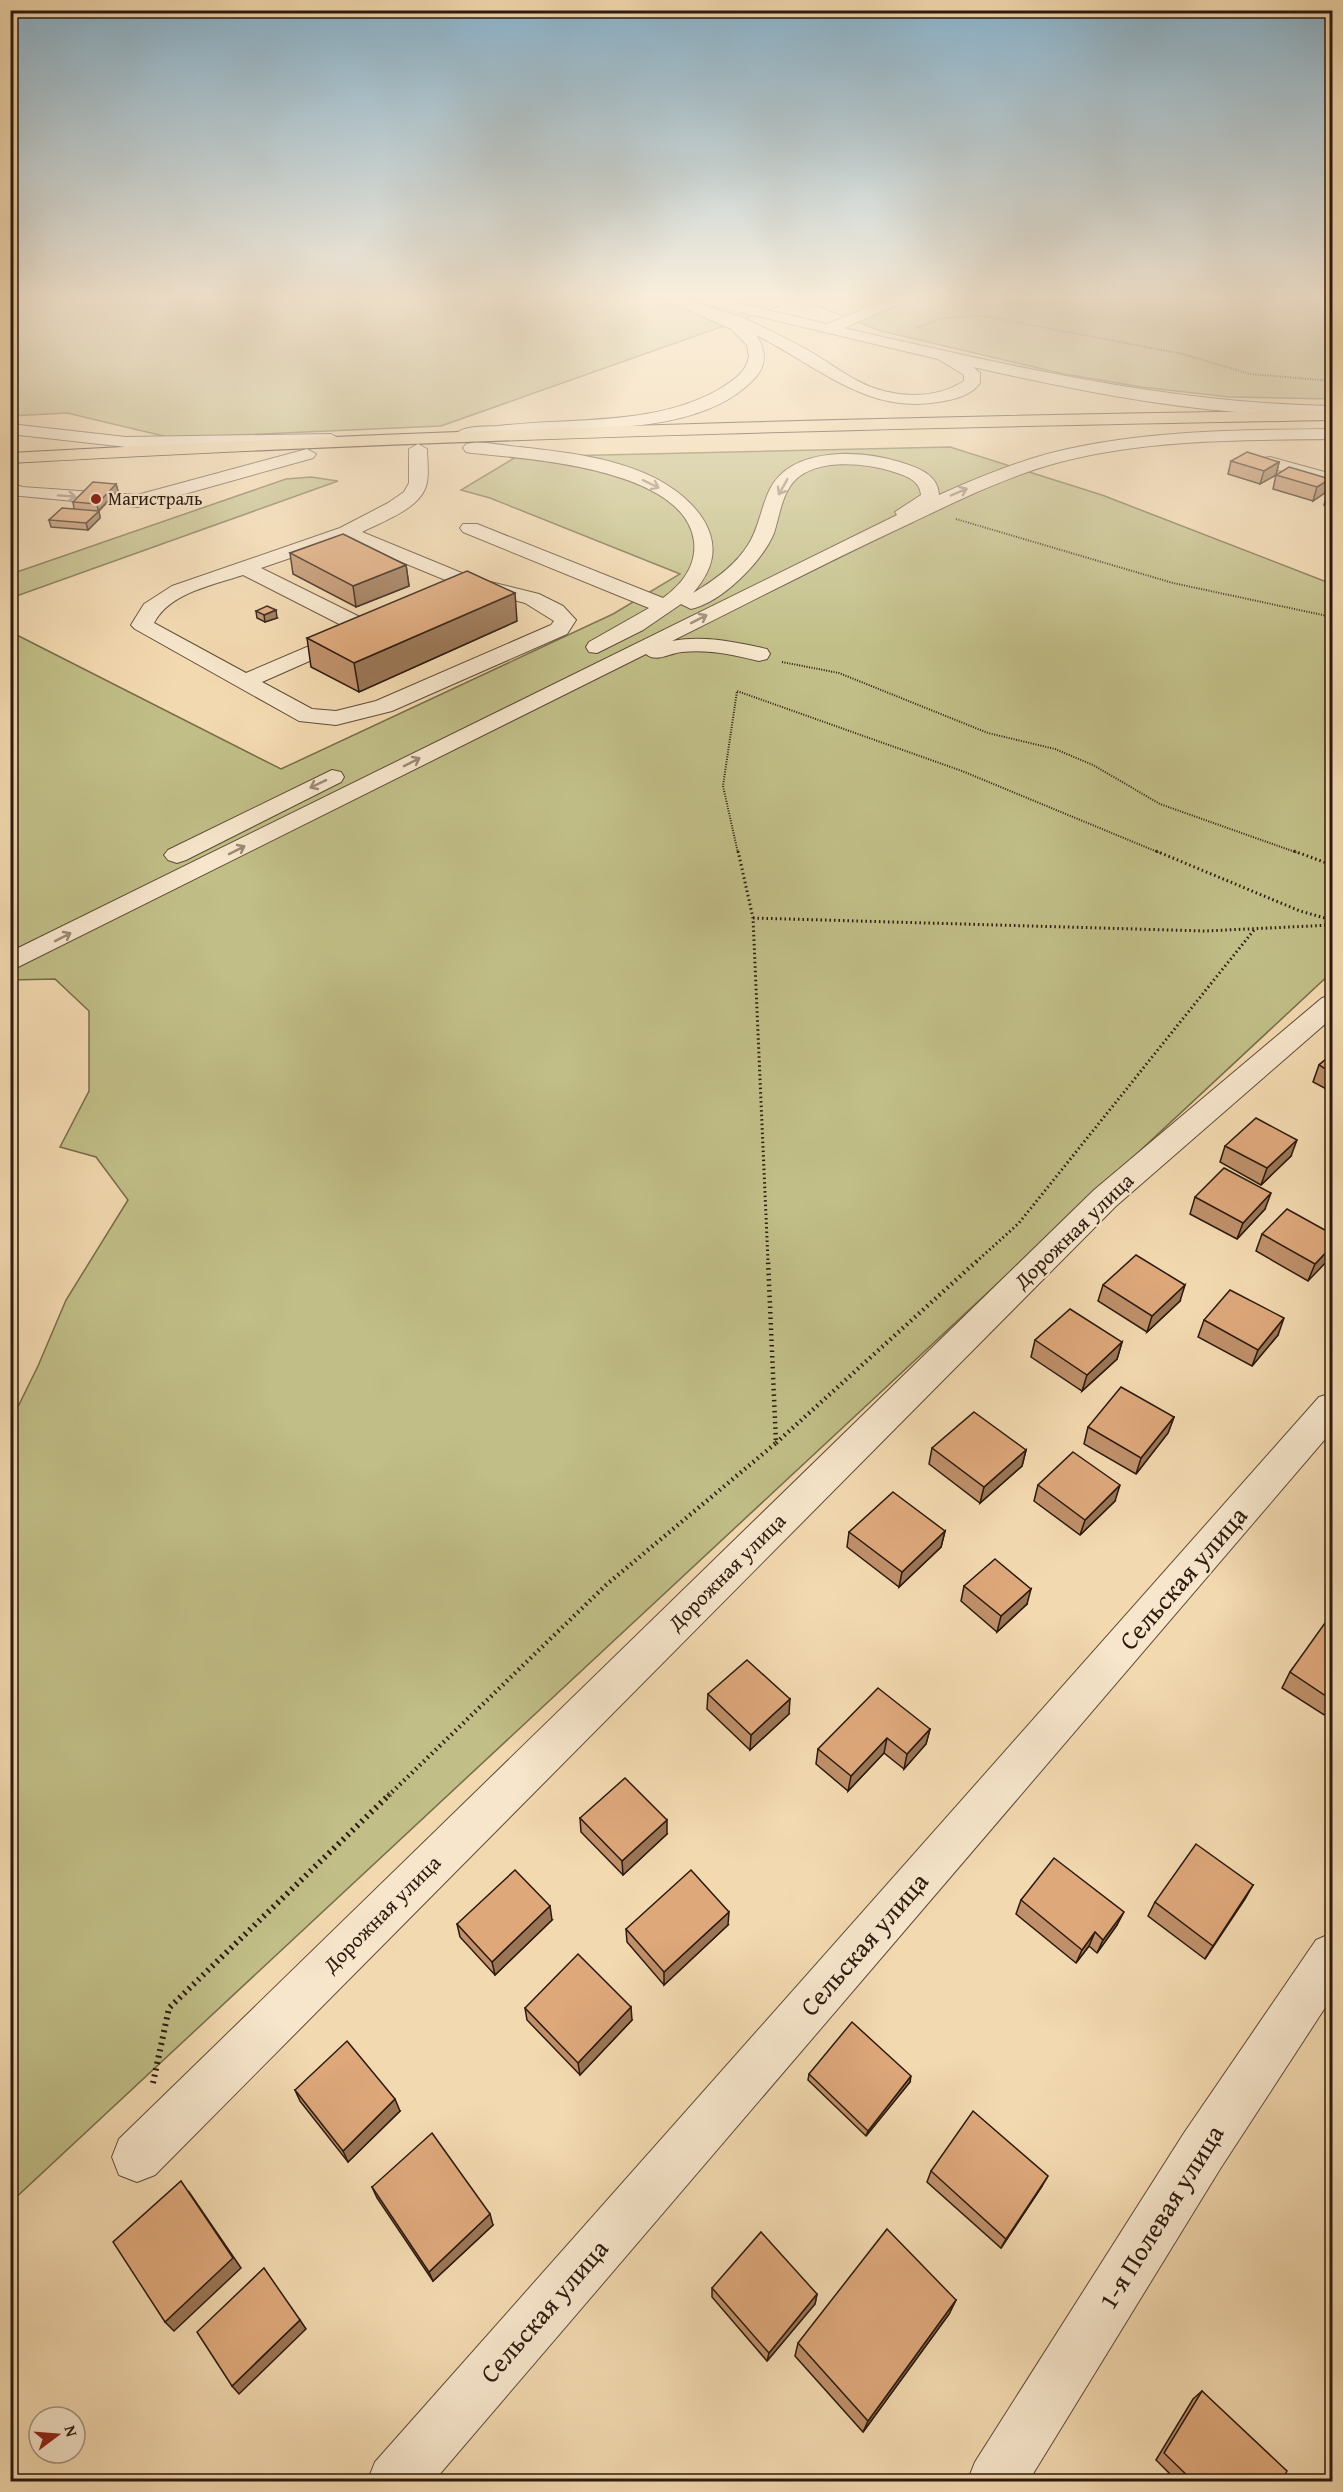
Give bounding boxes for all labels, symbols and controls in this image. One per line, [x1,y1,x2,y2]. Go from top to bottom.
one-way arrow [641,478,659,490]
one-way arrow [777,478,789,495]
place label: Магистраль [108,485,202,512]
one-way arrow [949,486,967,498]
one-way arrow [57,491,76,502]
marker: Магистраль [89,492,103,506]
one-way arrow [689,612,707,624]
one-way arrow [402,756,420,768]
one-way arrow [310,778,328,790]
one-way arrow [228,843,246,855]
one-way arrow [53,931,71,942]
street label: Дорожная улица [1006,1165,1140,1297]
street label: Сельская улица [1109,1497,1257,1658]
street label: Дорожная улица [660,1506,793,1638]
street label: Дорожная улица [315,1848,448,1980]
street label: Сельская улица [790,1863,938,2024]
street label: 1-я Полевая улица [1088,2116,1233,2317]
street label: Сельская улица [470,2230,618,2391]
north arrow [27,2405,87,2465]
text: N [58,2422,85,2440]

